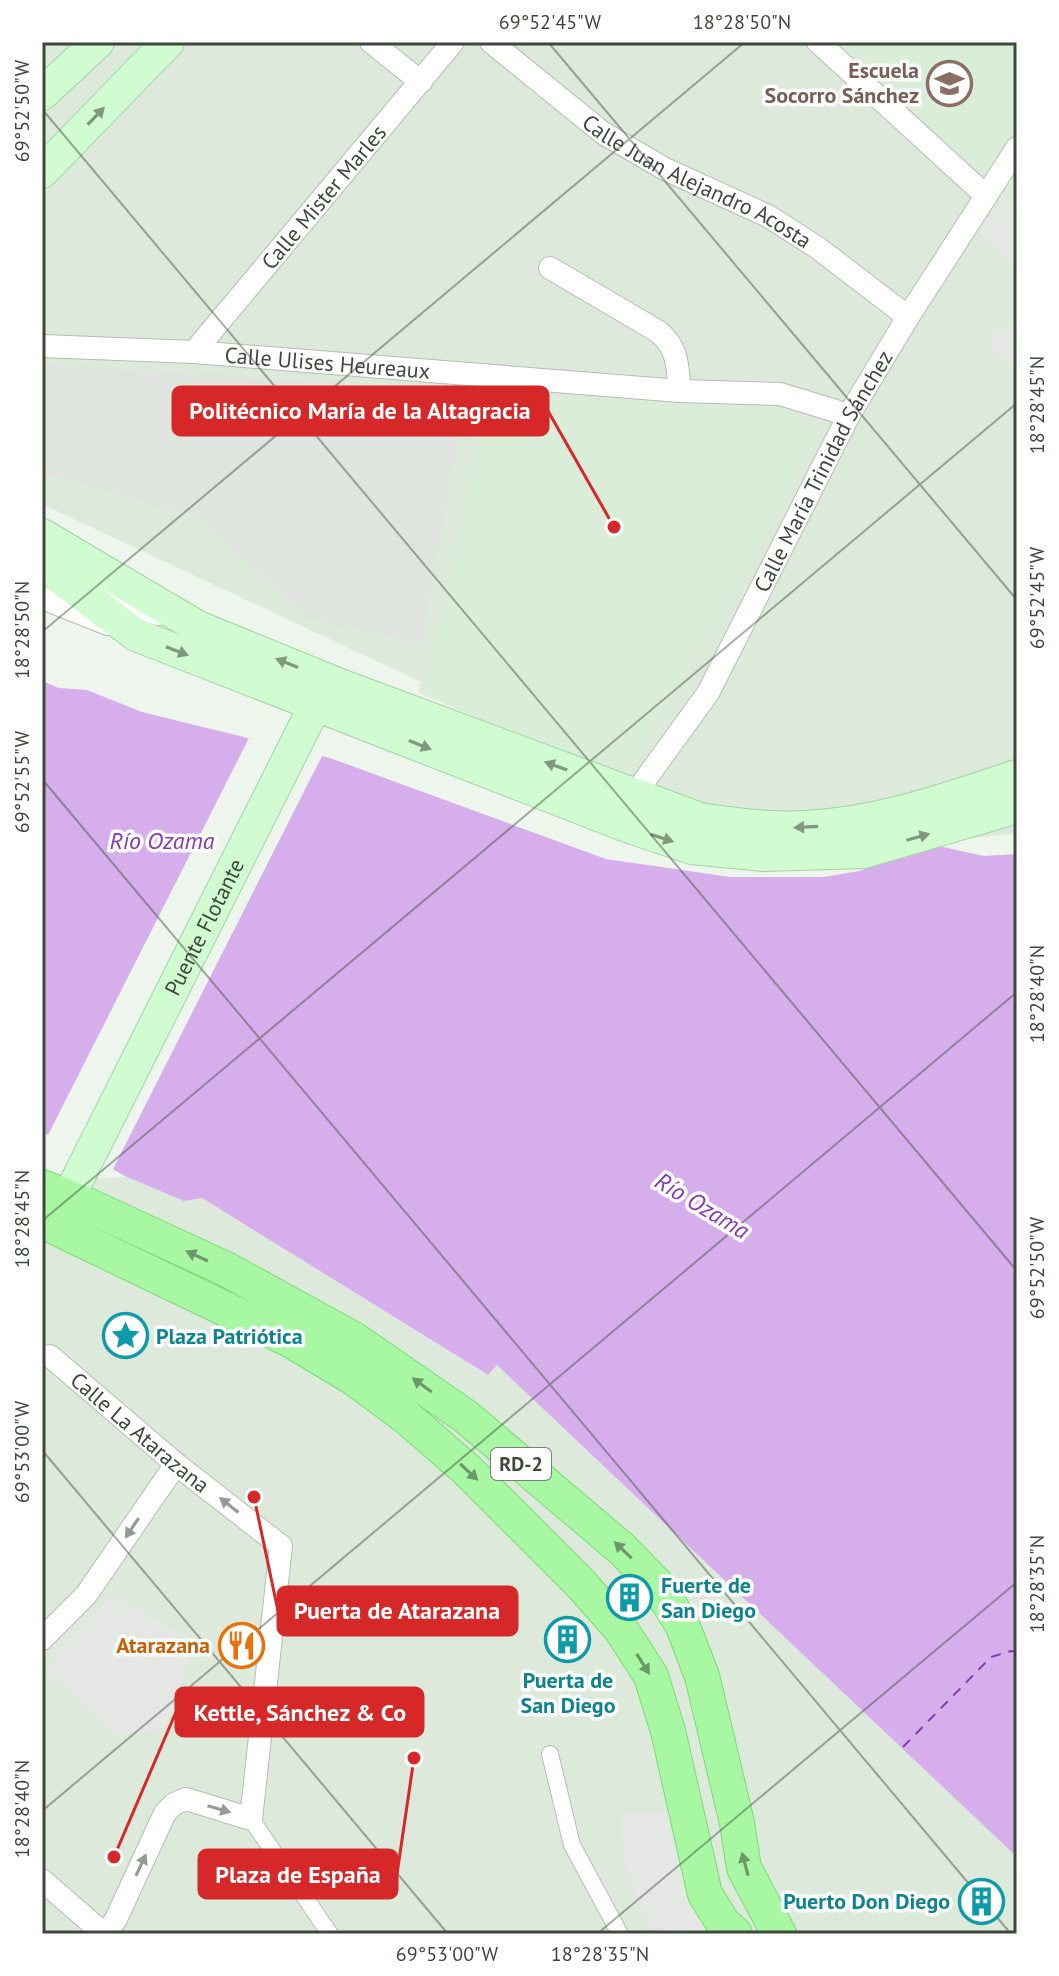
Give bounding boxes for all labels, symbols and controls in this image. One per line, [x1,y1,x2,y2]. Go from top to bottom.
text: 69°52'45"W [499,9,602,35]
text: 18°28'50"N [693,9,791,35]
place label: Escuela Socorro Sánchez [765,56,919,109]
text: 69°52'50"W [9,59,35,162]
school or university icon: Escuela Socorro Sánchez [926,59,974,107]
one-way arrow [86,107,105,126]
street label: Calle Juan Alejandro Acosta [577,108,817,254]
street label: Calle Mister Marles [255,119,392,275]
street label: Calle Ulises Heureaux [224,341,431,385]
street label: Calle María Trinidad Sánchez [748,345,899,597]
text: 18°28'45"N [1024,356,1050,454]
callout: Politécnico María de la Altagracia [173,387,548,435]
text: Politécnico María de la Altagracia [189,395,531,426]
text: 69°52'45"W [1024,546,1050,649]
text: 18°28'50"N [9,581,35,679]
one-way arrow [165,645,189,658]
one-way arrow [275,656,299,669]
text: 69°52'55"W [9,730,35,833]
one-way arrow [408,739,432,752]
one-way arrow [544,759,568,772]
one-way arrow [793,820,818,833]
water label: Río Ozama [110,825,215,856]
one-way arrow [906,831,931,843]
one-way arrow [651,832,675,845]
street label: Puente Flotante [158,854,250,1000]
text: 18°28'40"N [1024,945,1050,1043]
water label: Río Ozama [649,1165,756,1246]
text: 18°28'45"N [9,1170,35,1268]
text: 69°52'50"W [1024,1216,1050,1319]
one-way arrow [186,1249,209,1263]
place icon: Plaza Patriótica [101,1312,149,1360]
place label: Plaza Patriótica [156,1322,303,1350]
street label: Calle La Atarazana [65,1366,215,1499]
one-way arrow [412,1378,433,1394]
text: 69°53'00"W [9,1400,35,1503]
road number: RD-2 [491,1448,551,1480]
one-way arrow [459,1463,478,1481]
one-way arrow [219,1497,239,1513]
one-way arrow [125,1518,140,1539]
text: 18°28'35"N [1024,1535,1050,1633]
one-way arrow [614,1542,633,1560]
place label: Fuerte de San Diego [661,1571,756,1624]
building icon: Fuerte de San Diego [606,1574,654,1622]
callout: Puerta de Atarazana [278,1587,517,1635]
text: Puerta de Atarazana [294,1595,500,1626]
building icon: Puerta de San Diego [544,1615,592,1663]
restaurant icon: Atarazana [217,1621,265,1669]
place label: Atarazana [116,1631,210,1659]
one-way arrow [635,1653,649,1675]
place label: Puerta de San Diego [521,1666,616,1719]
callout: Kettle, Sánchez & Co [176,1688,423,1736]
text: Kettle, Sánchez & Co [194,1697,406,1728]
text: 18°28'40"N [9,1760,35,1858]
one-way arrow [207,1803,231,1816]
callout: Plaza de España [199,1850,397,1898]
one-way arrow [739,1852,751,1877]
one-way arrow [134,1853,148,1876]
text: Plaza de España [215,1859,381,1890]
building icon: Puerto Don Diego [957,1877,1005,1925]
place label: Puerto Don Diego [783,1887,950,1915]
text: 69°53'00"W [396,1941,499,1967]
text: 18°28'35"N [551,1941,649,1967]

